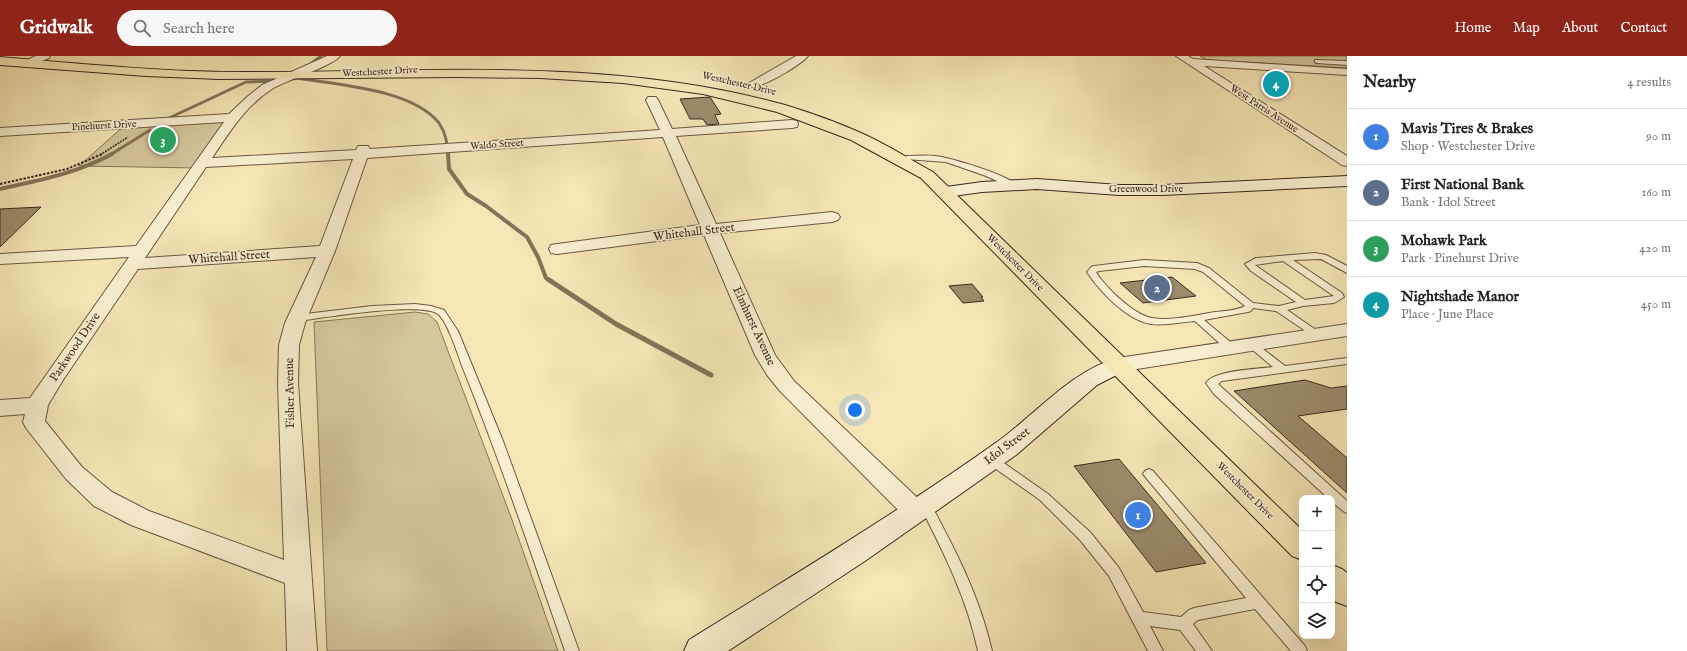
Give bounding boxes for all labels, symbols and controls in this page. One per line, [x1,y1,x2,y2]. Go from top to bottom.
search box [117,10,397,46]
text: Gridwalk [20,16,93,40]
icon: search [131,17,153,39]
text: Search here [163,19,235,38]
text: Home [1455,19,1491,37]
text: Map [1513,19,1540,37]
text: About [1562,19,1598,37]
text: Contact [1620,19,1667,37]
street label: Westchester Drive [342,64,418,80]
street label: Westchester Drive [701,69,778,99]
pin: 4 [1263,69,1289,99]
text: Nearby [1363,72,1416,93]
text: 4 results [1627,74,1671,91]
street label: West Parris Avenue [1227,82,1301,136]
street label: Pinehurst Drive [71,118,137,134]
text: Mavis Tires & Brakes [1401,119,1533,138]
pin: 3 [150,125,176,155]
text: 1 [1374,128,1378,145]
text: 90 m [1646,128,1671,145]
street label: Waldo Street [470,137,525,153]
text: Shop · Westchester Drive [1401,138,1535,155]
text: First National Bank [1401,175,1524,194]
street label: Greenwood Drive [1109,183,1183,196]
text: 2 [1373,184,1379,201]
text: 160 m [1641,184,1671,201]
text: Bank · Idol Street [1401,194,1496,211]
street label: Whitehall Street [653,220,735,244]
text: Mohawk Park [1401,231,1487,250]
street label: Westchester Drive [984,232,1047,295]
text: 3 [1374,240,1378,257]
text: 420 m [1639,240,1671,257]
street label: Whitehall Street [188,247,270,267]
text: Park · Pinehurst Drive [1401,250,1519,267]
pin: 2 [1144,273,1170,303]
street label: Elmhurst Avenue [729,284,779,368]
text: Nightshade Manor [1401,287,1519,306]
text: 4 [1373,296,1379,313]
text: 450 m [1641,296,1671,313]
text: Place · June Place [1401,306,1493,323]
street label: Parkwood Drive [46,309,104,385]
street label: Fisher Avenue [282,357,298,428]
your location [845,400,865,420]
street label: Idol Street [981,424,1033,468]
street label: Westchester Drive [1214,460,1277,523]
map controls [1299,495,1335,639]
button: + [1299,495,1335,531]
pin: 1 [1125,500,1151,530]
button: − [1299,531,1335,567]
button: locate [1299,567,1335,603]
button: layers [1299,603,1335,639]

